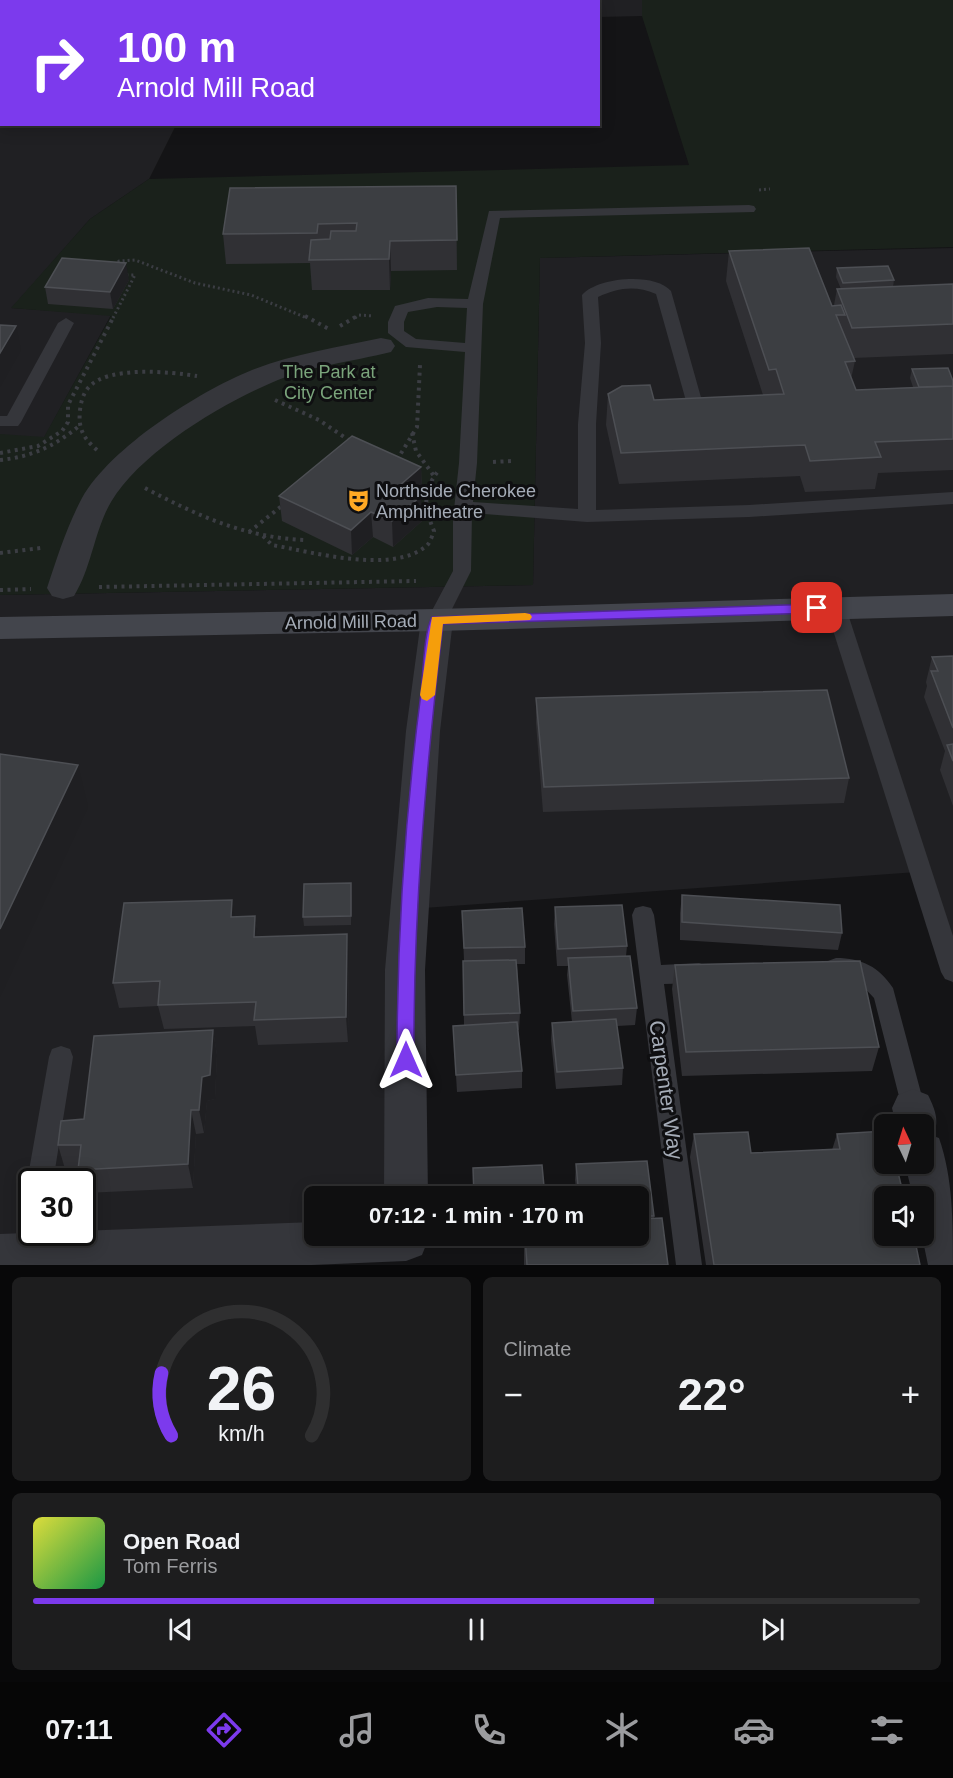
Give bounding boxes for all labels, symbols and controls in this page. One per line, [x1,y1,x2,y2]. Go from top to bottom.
icon: right [18,24,96,102]
text: 100 m [117,24,236,71]
text: Arnold Mill Road [117,73,315,103]
park label: The Park at City Center [282,362,376,403]
place label: Northside Cherokee Amphitheatre [376,481,536,522]
theatre icon: Northside Cherokee Amphitheatre [345,488,371,514]
pin [791,582,842,633]
icon: arrive [800,591,833,624]
street label: Arnold Mill Road [285,611,417,633]
street label: Carpenter Way [645,1019,688,1162]
position arrow [374,1028,438,1092]
north arrow [874,1114,934,1174]
map controls [874,1114,934,1246]
speed limit sign: 30 [18,1168,96,1246]
button: sound [874,1186,934,1246]
text: 07:12 · 1 min · 170 m [369,1203,584,1228]
text: Climate [504,1338,571,1360]
text: 26 [207,1354,276,1423]
text: 22° [678,1369,746,1420]
text: − [504,1376,523,1413]
text: + [901,1376,920,1413]
text: km/h [218,1422,264,1446]
text: Open Road [123,1529,240,1554]
text: Tom Ferris [123,1555,217,1577]
icon: previous [164,1613,197,1646]
icon: pause [460,1613,493,1646]
icon: next [756,1613,789,1646]
icon: directions [203,1709,245,1751]
icon: music [336,1709,378,1751]
icon: phone [468,1709,510,1751]
icon: climate [601,1709,643,1751]
icon: car [733,1709,775,1751]
icon: filters [866,1709,908,1751]
text: 07:11 [45,1715,113,1745]

